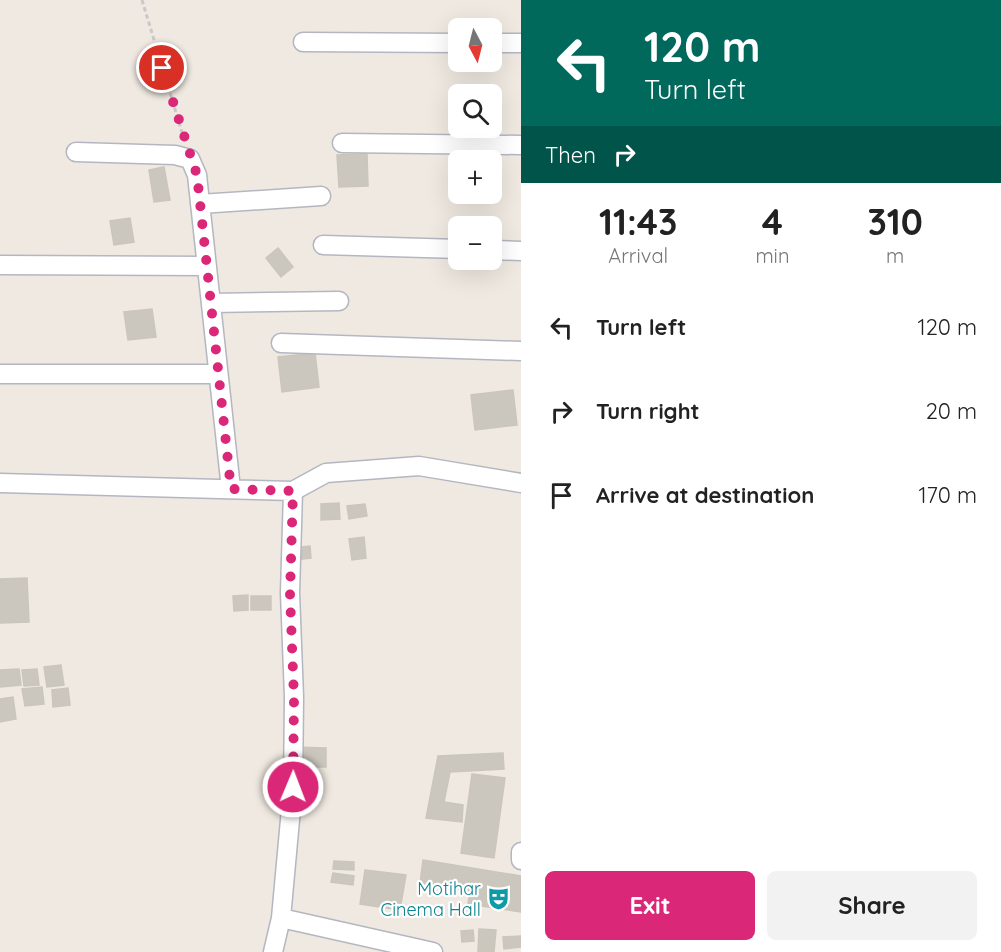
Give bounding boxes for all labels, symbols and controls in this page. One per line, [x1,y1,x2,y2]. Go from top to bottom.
north arrow [448,18,502,72]
map controls [448,18,502,270]
text: 120 m [644,20,761,73]
icon: left [545,24,623,102]
pin [136,42,187,93]
icon: arrive [145,51,178,84]
text: Turn left [644,72,746,106]
button: search [448,84,502,138]
icon: right [608,138,641,171]
text: Then [545,141,596,169]
button: + [448,150,502,204]
text: 11:43 [599,199,677,244]
text: 4 [762,199,783,244]
text: 310 [867,199,923,244]
button: − [448,216,502,270]
text: Arrival [608,243,668,268]
text: min [755,243,789,268]
text: m [886,243,904,268]
icon: left [545,311,578,344]
text: Turn left [596,313,686,341]
text: 120 m [918,313,977,341]
icon: right [545,395,578,428]
text: Turn right [596,397,700,425]
text: 20 m [926,397,977,425]
icon: arrive [545,479,578,512]
text: Arrive at destination [596,481,814,509]
text: 170 m [918,481,977,509]
position arrow [261,755,325,819]
button: Exit [545,871,755,940]
button: Share [767,871,977,940]
place label: Motihar Cinema Hall [380,877,481,921]
theatre icon: Motihar Cinema Hall [486,886,512,912]

